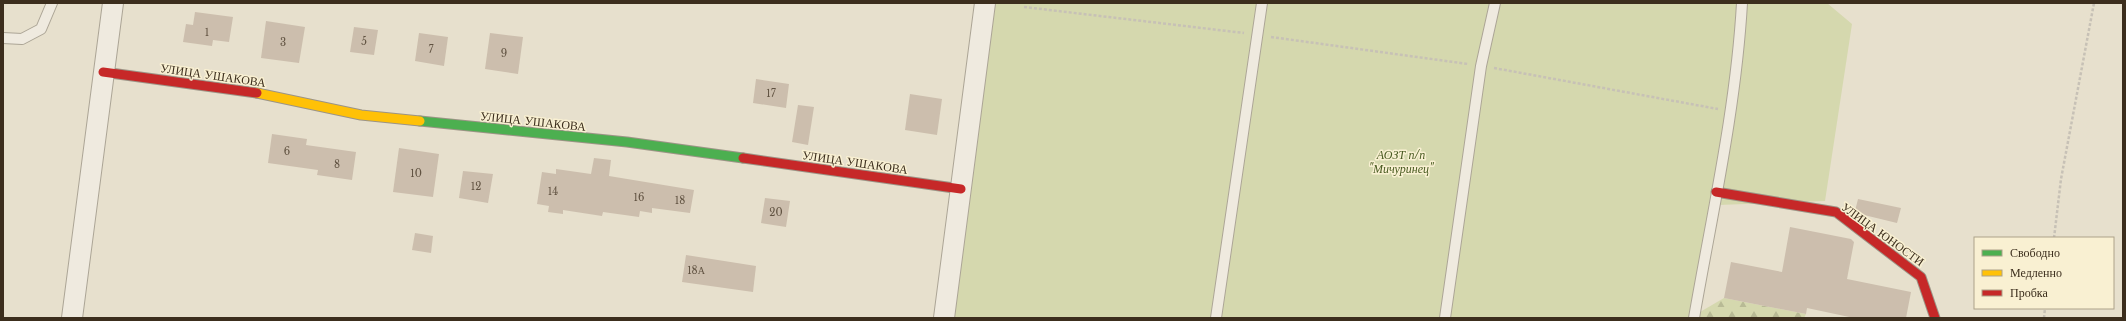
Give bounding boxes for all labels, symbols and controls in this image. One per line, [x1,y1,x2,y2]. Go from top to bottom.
house number: 1 [205,26,209,39]
house number: 5 [361,35,367,48]
house number: 3 [280,36,286,49]
house number: 7 [428,43,434,56]
house number: 9 [501,47,507,60]
street label: УЛИЦА УШАКОВА [159,60,267,90]
house number: 17 [766,87,777,100]
street label: УЛИЦА УШАКОВА [479,108,587,134]
house number: 6 [284,145,290,158]
street label: УЛИЦА УШАКОВА [801,147,909,177]
park label: АОЗТ п/п "Мичуринец" [1369,147,1435,176]
house number: 8 [334,158,340,171]
house number: 10 [410,167,422,180]
house number: 12 [471,180,481,193]
house number: 14 [548,185,558,198]
house number: 16 [634,191,644,204]
house number: 18 [675,194,685,207]
street label: УЛИЦА ЮНОСТИ [1839,199,1928,269]
house number: 20 [769,206,783,219]
legend [1974,237,2114,309]
text: Свободно [2010,245,2060,260]
house number: 18А [687,264,706,277]
text: Медленно [2010,265,2062,280]
text: Пробка [2010,285,2048,300]

